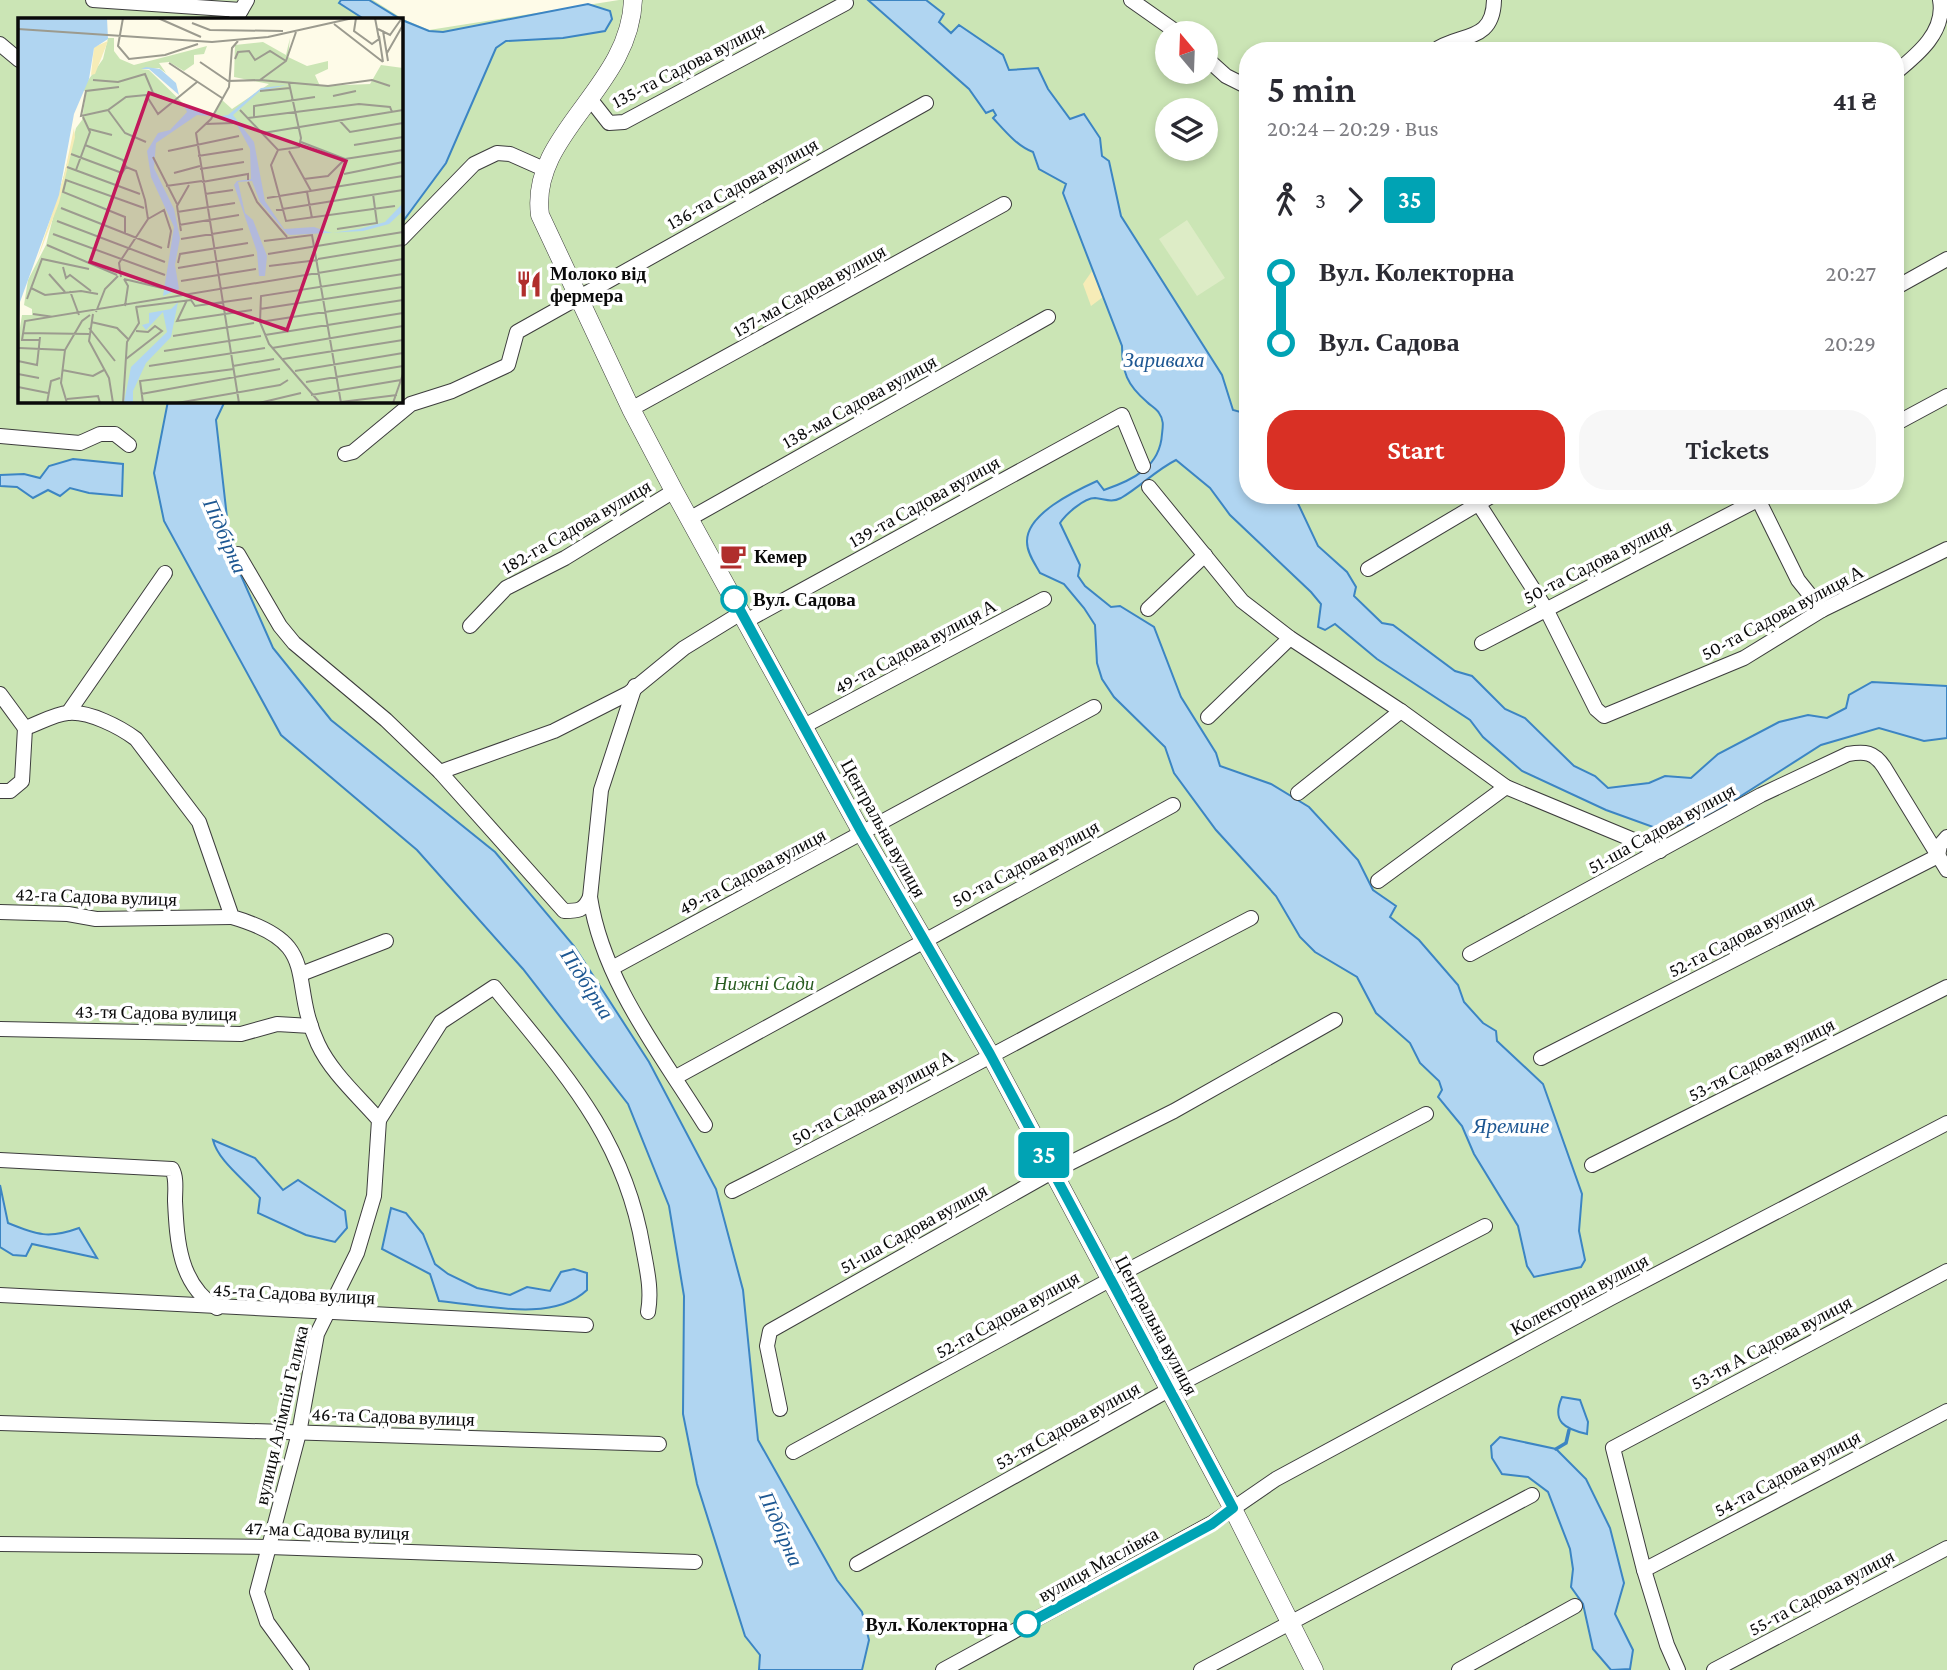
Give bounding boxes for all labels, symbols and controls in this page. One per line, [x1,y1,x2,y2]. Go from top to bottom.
street label: 135-та Садова вулиця [608,17,768,112]
inset map [18,18,402,402]
north arrow [1155,21,1218,84]
map controls [1155,21,1218,161]
text: 5 min [1267,68,1356,110]
text: 41 ₴ [1833,87,1876,116]
button: layers [1155,98,1218,161]
text: 20:24 – 20:29 · Bus [1267,115,1439,141]
street label: 136-та Садова вулиця [663,133,821,234]
icon: walk [1267,181,1305,219]
icon: forward [1336,181,1374,219]
text: 35 [1398,186,1421,213]
text: 3 [1315,187,1326,213]
street label: 137-ма Садова вулиця [729,240,889,341]
text: Вул. Колекторна [1319,258,1514,287]
text: 20:27 [1826,260,1876,286]
place label: Молоко від фермера [550,263,646,306]
restaurant icon: Молоко від фермера [514,269,544,299]
text: Вул. Садова [1319,328,1460,357]
text: 20:29 [1824,330,1876,356]
water label: Зариваха [1124,348,1204,372]
street label: 138-ма Садова вулиця [779,350,940,453]
button: Start [1267,410,1565,490]
button: Tickets [1579,410,1876,490]
street label: 139-та Садова вулиця [845,451,1003,552]
street label: 182-га Садова вулиця [498,475,655,578]
water label: Підбірна [197,494,252,577]
street label: 50-та Садова вулиця [1520,515,1675,608]
cafe icon: Кемер [718,541,748,571]
place label: Кемер [754,546,807,567]
street label: 50-та Садова вулиця А [1697,561,1867,664]
marker: Вул. Садова [721,586,747,612]
place label: Вул. Садова [753,589,856,610]
street label: 49-та Садова вулиця А [831,595,1000,698]
street label: Центральна вулиця [837,755,930,901]
street label: 51-ша Садова вулиця [1584,779,1739,878]
street label: 50-та Садова вулиця [948,816,1103,911]
street label: 49-та Садова вулиця [675,824,829,919]
street label: 42-га Садова вулиця [15,883,177,910]
street label: 52-га Садова вулиця [1665,889,1818,981]
water label: Підбірна [555,943,619,1024]
park label: Нижні Сади [713,973,814,994]
street label: 43-тя Садова вулиця [75,1001,238,1024]
street label: 53-тя Садова вулиця [1685,1013,1838,1105]
street label: 50-та Садова вулиця А [787,1046,957,1149]
water label: Яремине [1472,1114,1549,1138]
line badge: 35 [1012,1132,1076,1178]
text: 35 [1032,1141,1056,1168]
street label: 51-ша Садова вулиця [836,1179,991,1278]
street label: Колекторна вулиця [1507,1249,1652,1340]
street label: Центральна вулиця [1111,1252,1202,1399]
street label: 52-га Садова вулиця [932,1266,1083,1363]
street label: 45-та Садова вулиця [212,1279,376,1308]
street label: 53-тя А Садова вулиця [1687,1291,1855,1394]
street label: вулиця Алімпія Галика [251,1323,312,1507]
street label: 53-тя Садова вулиця [992,1377,1143,1474]
street label: 46-та Садова вулиця [311,1403,475,1430]
street label: 54-та Садова вулиця [1710,1426,1864,1521]
water label: Підбірна [753,1487,808,1570]
street label: 47-ма Садова вулиця [244,1517,410,1544]
street label: вулиця Маслівка [1035,1523,1162,1606]
street label: 55-та Садова вулиця [1745,1545,1898,1640]
marker: Вул. Колекторна [1014,1611,1040,1637]
place label: Вул. Колекторна [865,1614,1008,1635]

